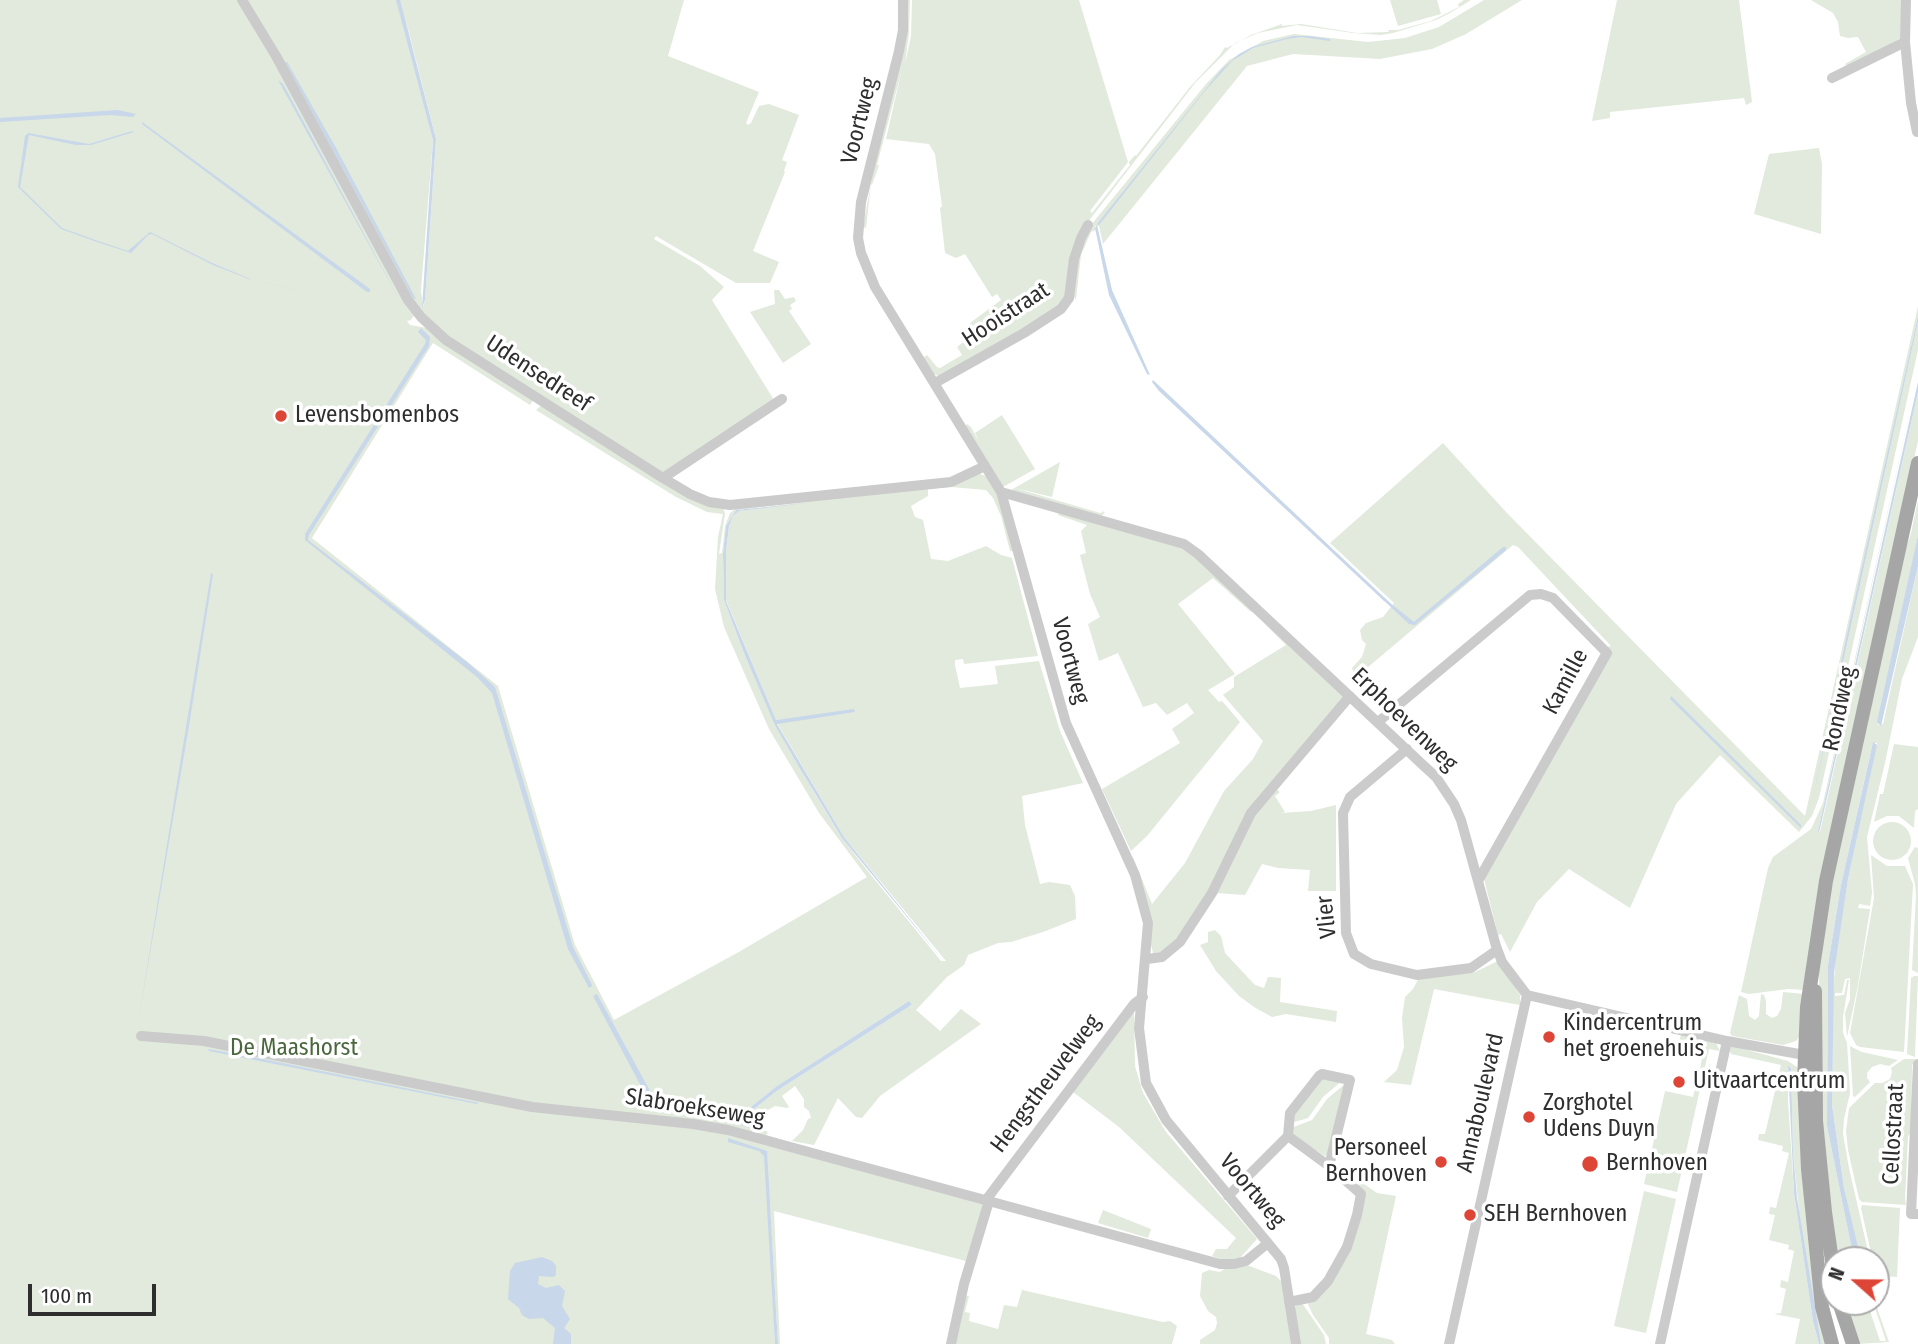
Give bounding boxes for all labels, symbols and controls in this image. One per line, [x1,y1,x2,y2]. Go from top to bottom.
street label: Voortweg [836,75,884,167]
street label: Hooistraat [957,277,1055,353]
street label: Udensedreef [480,330,596,418]
place label: Levensbomenbos [295,402,459,430]
marker: Levensbomenbos [273,408,289,424]
street label: Voortweg [1045,615,1095,707]
street label: Kamille [1537,645,1595,719]
street label: Erphoevenweg [1345,662,1463,778]
street label: Rondweg [1818,664,1862,754]
street label: Vlier [1311,894,1343,940]
street label: Hengstheuvelweg [985,1010,1107,1158]
place label: Kindercentrum het groenehuis [1563,1010,1704,1064]
marker: Kindercentrum het groenehuis [1541,1029,1557,1045]
street label: Annaboulevard [1452,1031,1510,1175]
park label: De Maashorst [230,1035,358,1063]
place label: Uitvaartcentrum [1693,1068,1845,1096]
marker: Uitvaartcentrum [1671,1074,1687,1090]
street label: Slabroekseweg [623,1083,767,1133]
street label: Cellostraat [1878,1083,1910,1185]
place label: Zorghotel Udens Duyn [1543,1090,1655,1144]
marker: Zorghotel Udens Duyn [1521,1109,1537,1125]
place label: Personeel Bernhoven [1325,1135,1427,1189]
street label: Voortweg [1213,1148,1291,1234]
place label: Bernhoven [1606,1150,1708,1178]
marker: Personeel Bernhoven [1433,1154,1449,1170]
marker: Bernhoven [1580,1154,1600,1174]
place label: SEH Bernhoven [1484,1201,1627,1229]
marker: SEH Bernhoven [1462,1207,1478,1223]
north arrow [1820,1246,1890,1316]
text: N [1824,1265,1850,1283]
scale bar [32,1270,159,1314]
text: 100 m [41,1283,92,1309]

